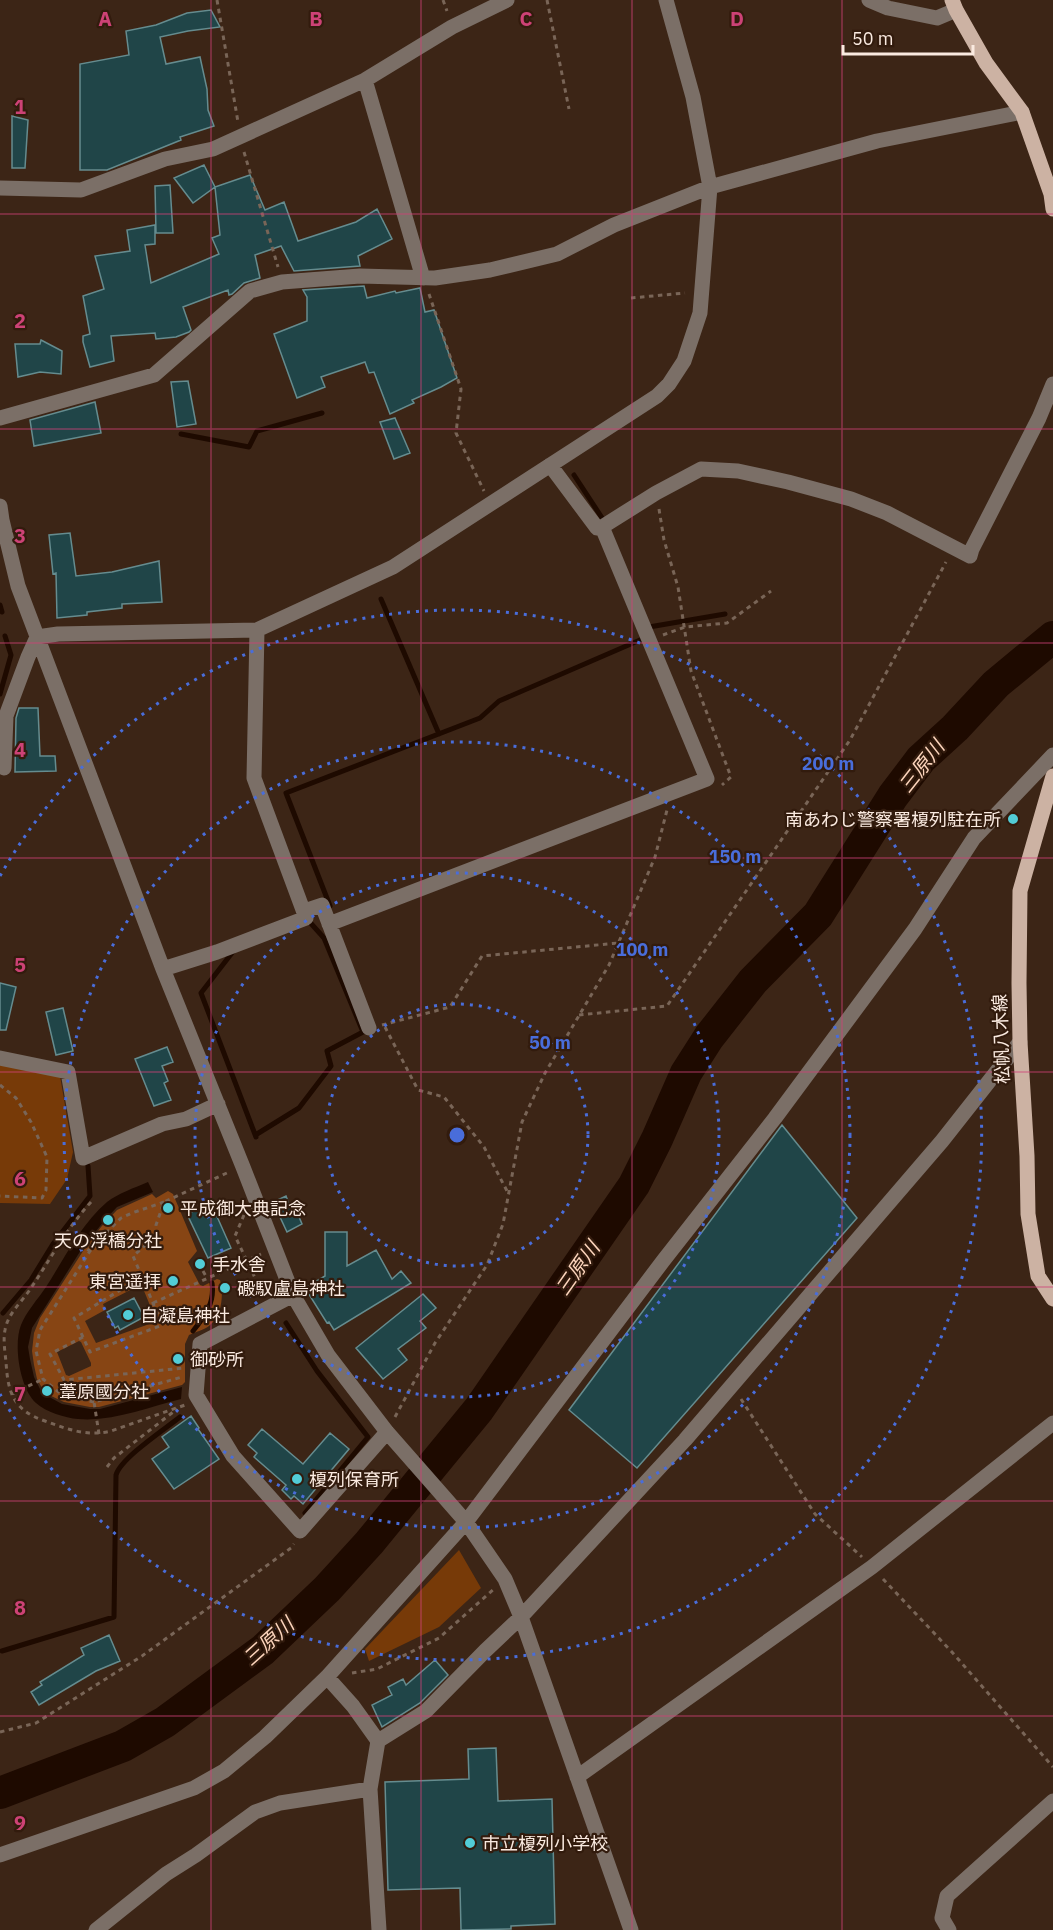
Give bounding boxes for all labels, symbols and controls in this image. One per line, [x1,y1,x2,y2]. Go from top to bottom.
text: A [98,5,112,32]
text: B [309,5,323,32]
text: C [519,5,533,32]
text: D [730,5,744,32]
scale bar [843,18,974,56]
text: 50 m [852,27,894,50]
text: 1 [14,93,26,120]
text: 2 [14,307,26,334]
text: 3 [14,522,26,549]
water label: 三原川 [892,732,951,798]
text: 4 [14,736,26,763]
text: 200 m [802,752,854,775]
place label: 南あわじ警察署榎列駐在所 [785,808,1001,831]
marker: 南あわじ警察署榎列駐在所 [1006,812,1020,826]
text: 150 m [709,845,761,868]
text: 100 m [616,938,668,961]
text: 5 [14,951,26,978]
street label: 松帆八木線 [988,994,1014,1084]
text: 50 m [529,1031,571,1054]
centre of rings [447,1125,467,1145]
text: 6 [14,1165,26,1192]
place label: 平成御大典記念 [180,1197,306,1220]
marker: 平成御大典記念 [161,1201,175,1215]
marker: 天の浮橋分社 [101,1213,115,1227]
place label: 天の浮橋分社 [54,1229,162,1252]
water label: 三原川 [549,1234,606,1300]
place label: 手水舎 [212,1253,266,1276]
marker: 手水舎 [193,1257,207,1271]
place label: 東宮遥拝 [89,1270,161,1293]
marker: 東宮遥拝 [166,1274,180,1288]
place label: 磤馭盧島神社 [237,1277,345,1300]
marker: 磤馭盧島神社 [218,1281,232,1295]
place label: 自凝島神社 [140,1304,230,1327]
marker: 自凝島神社 [121,1308,135,1322]
place label: 御砂所 [190,1348,244,1371]
marker: 御砂所 [171,1352,185,1366]
text: 7 [14,1380,26,1407]
place label: 葦原國分社 [59,1380,149,1403]
marker: 葦原國分社 [40,1384,54,1398]
place label: 榎列保育所 [309,1468,399,1491]
marker: 榎列保育所 [290,1472,304,1486]
text: 8 [14,1594,26,1621]
water label: 三原川 [237,1610,301,1671]
text: 9 [14,1809,26,1836]
place label: 市立榎列小学校 [482,1832,608,1855]
marker: 市立榎列小学校 [463,1836,477,1850]

